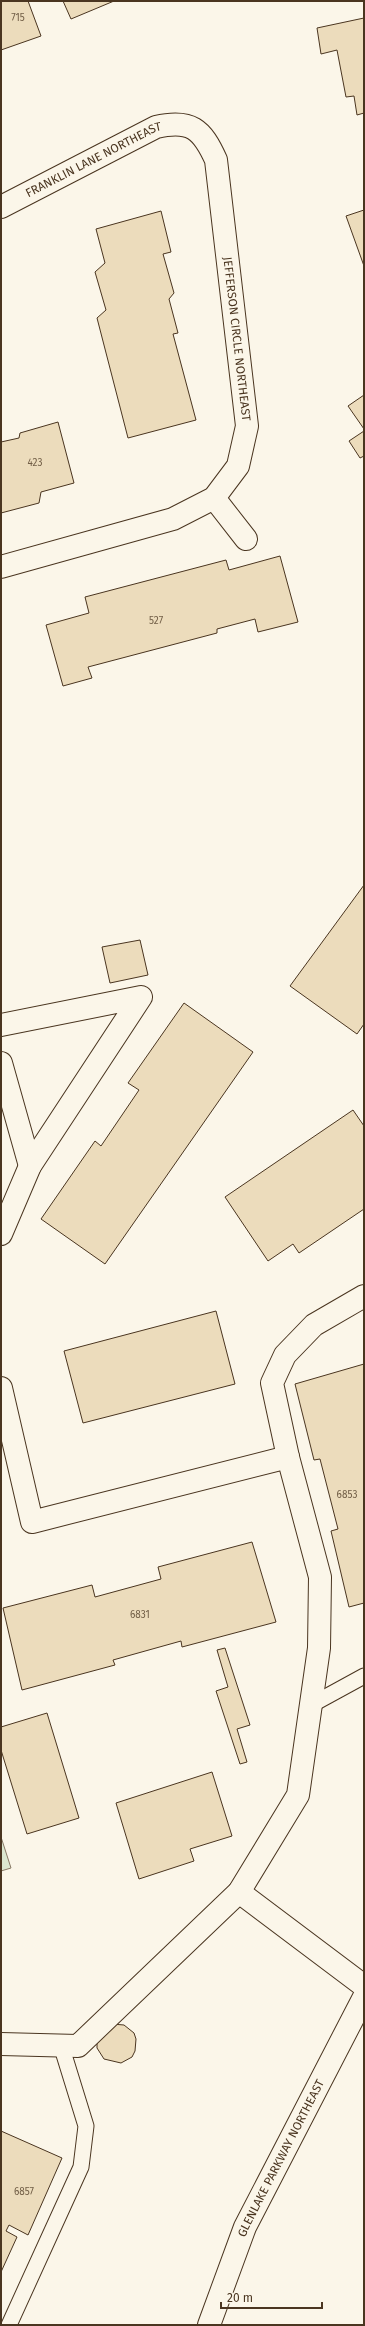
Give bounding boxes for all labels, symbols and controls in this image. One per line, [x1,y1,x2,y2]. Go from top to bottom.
house number: 715 [11,12,25,24]
street label: FRANKLIN LANE NORTHEAST [23,119,163,200]
street label: JEFFERSON CIRCLE NORTHEAST [220,256,253,422]
house number: 423 [27,457,43,469]
house number: 527 [149,615,164,627]
house number: 6853 [337,1489,357,1501]
house number: 6831 [130,1609,150,1621]
street label: GLENLAKE PARKWAY NORTHEAST [235,2076,327,2239]
house number: 6857 [14,2186,35,2198]
scale bar [221,2284,322,2310]
text: 20 m [227,2291,253,2305]

